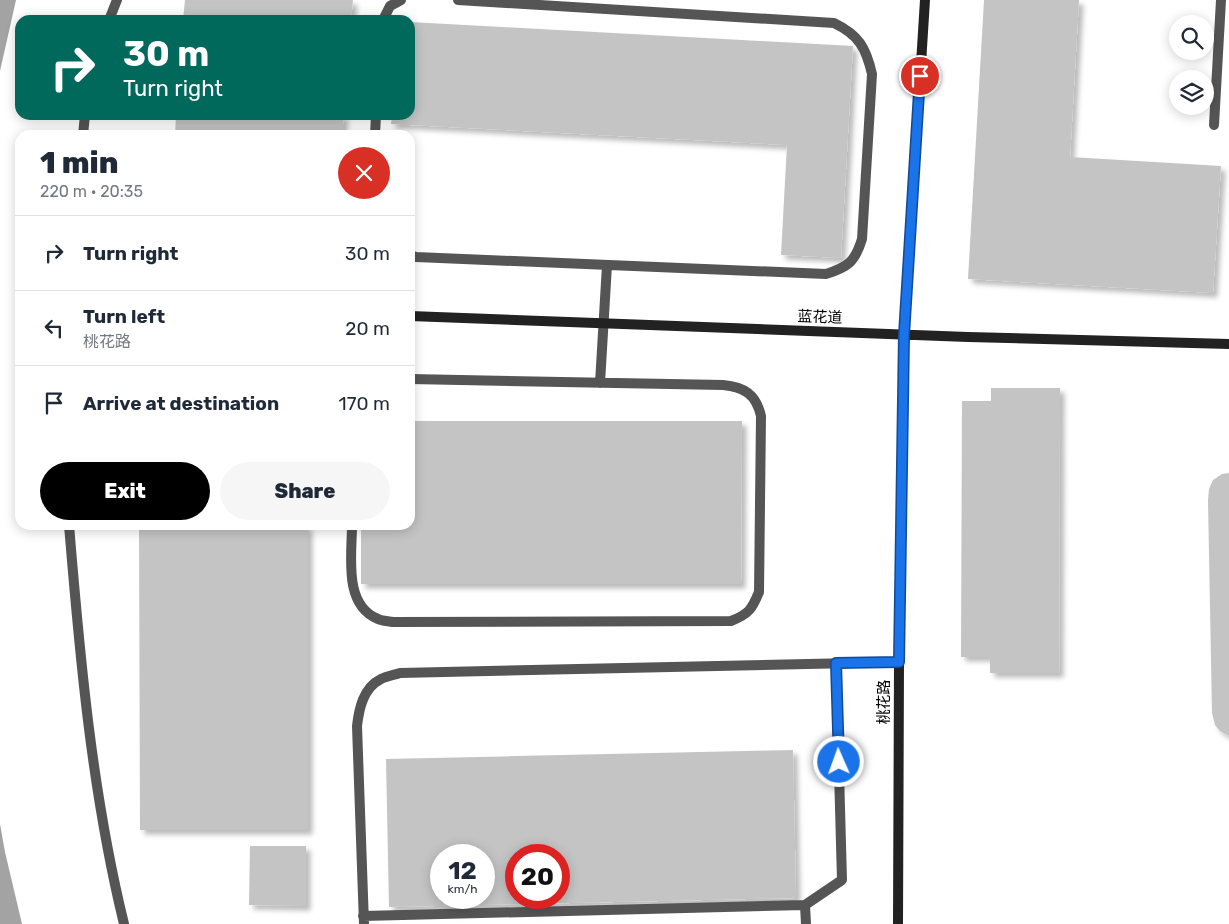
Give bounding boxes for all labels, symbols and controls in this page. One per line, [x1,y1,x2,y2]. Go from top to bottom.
map controls [1169,15,1214,115]
button: search [1169,15,1214,60]
text: 30 m [123,33,209,75]
icon: right [40,35,105,100]
pin [899,55,941,97]
icon: arrive [906,62,934,90]
button: layers [1169,70,1214,115]
text: Turn right [123,75,223,102]
text: 1 min [40,145,118,181]
button: close [338,147,390,199]
text: 220 m · 20:35 [40,182,143,201]
icon: right [40,239,68,267]
text: Turn right [83,242,178,265]
text: 30 m [345,242,390,265]
text: Turn left [83,305,165,328]
street label: 蓝花道 [797,307,843,327]
icon: left [40,314,68,342]
text: 20 m [345,317,390,340]
text: 桃花路 [83,332,131,351]
icon: arrive [40,389,68,417]
text: Arrive at destination [83,392,279,415]
text: 170 m [339,392,390,415]
button: Exit [40,462,210,520]
button: Share [220,462,390,520]
street label: 桃花路 [875,679,893,725]
position arrow [812,735,864,787]
speed limit sign: 20 [505,844,570,909]
text: 12 [448,856,477,885]
text: km/h [448,882,477,896]

